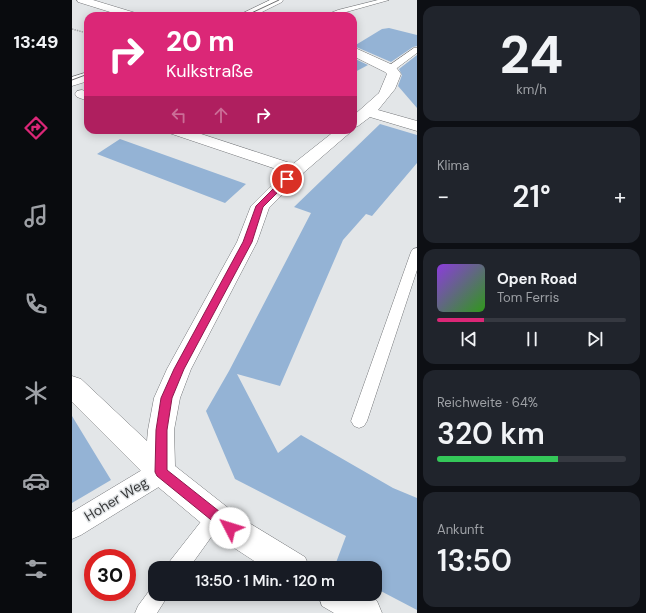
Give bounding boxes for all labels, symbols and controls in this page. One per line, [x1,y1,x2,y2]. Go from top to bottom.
text: 24 [500,21,563,89]
text: 20 m [166,23,235,60]
icon: right [100,28,152,80]
text: 13:49 [13,30,59,54]
text: Kulkstraße [166,59,253,83]
text: km/h [516,81,547,98]
icon: left [168,104,190,126]
icon: ahead [210,104,232,126]
icon: right [252,104,274,126]
icon: directions [22,114,50,142]
text: Klima [437,157,469,174]
pin [270,162,304,196]
icon: arrive [276,168,298,190]
text: 21° [512,177,551,216]
text: − [437,182,449,211]
text: + [614,182,626,211]
icon: music [22,202,50,230]
text: Open Road [497,269,577,289]
text: Tom Ferris [497,289,559,306]
icon: phone [22,290,50,318]
icon: previous [458,328,480,350]
icon: pause [521,328,543,350]
icon: next [584,328,606,350]
icon: climate [22,379,50,407]
text: Reichweite · 64% [437,394,538,411]
text: 320 km [437,414,545,453]
icon: car [22,467,50,495]
street label: Hoher Weg [81,473,151,525]
position arrow [209,507,251,549]
text: Ankunft [437,521,484,538]
text: 13:50 [437,541,512,580]
speed limit sign: 30 [84,549,136,601]
icon: filters [22,555,50,583]
text: 13:50 · 1 Min. · 120 m [195,571,335,591]

